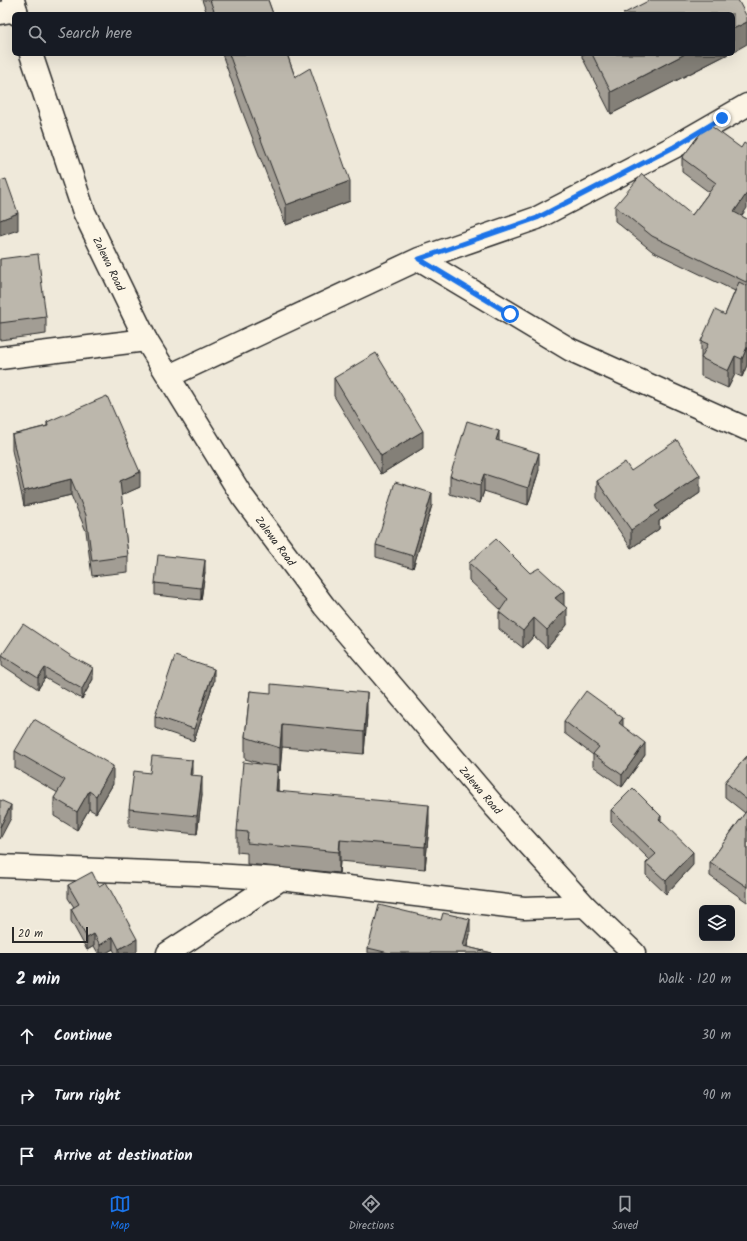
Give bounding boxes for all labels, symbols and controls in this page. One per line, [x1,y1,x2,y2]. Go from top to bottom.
search box [12,12,735,56]
text: Search here [58,22,132,46]
icon: search [26,23,48,45]
route end [713,109,731,127]
street label: Zalewa Road [87,234,129,295]
route start [501,305,519,323]
street label: Zalewa Road [250,513,300,571]
street label: Zalewa Road [454,763,506,819]
map controls [699,905,735,941]
button: layers [699,905,735,941]
scale bar [12,925,88,944]
text: 20 m [18,925,43,943]
text: 2 min [16,966,60,993]
text: Walk · 120 m [658,969,731,990]
text: Continue [54,1024,112,1048]
icon: ahead [16,1025,38,1047]
text: 30 m [702,1025,731,1046]
text: Turn right [54,1084,121,1108]
icon: right [16,1085,38,1107]
text: 90 m [703,1085,731,1106]
text: Arrive at destination [54,1144,193,1168]
icon: arrive [16,1145,38,1167]
tab: Map [109,1193,131,1235]
tab: Directions [349,1193,394,1235]
tab: Saved [612,1193,638,1235]

